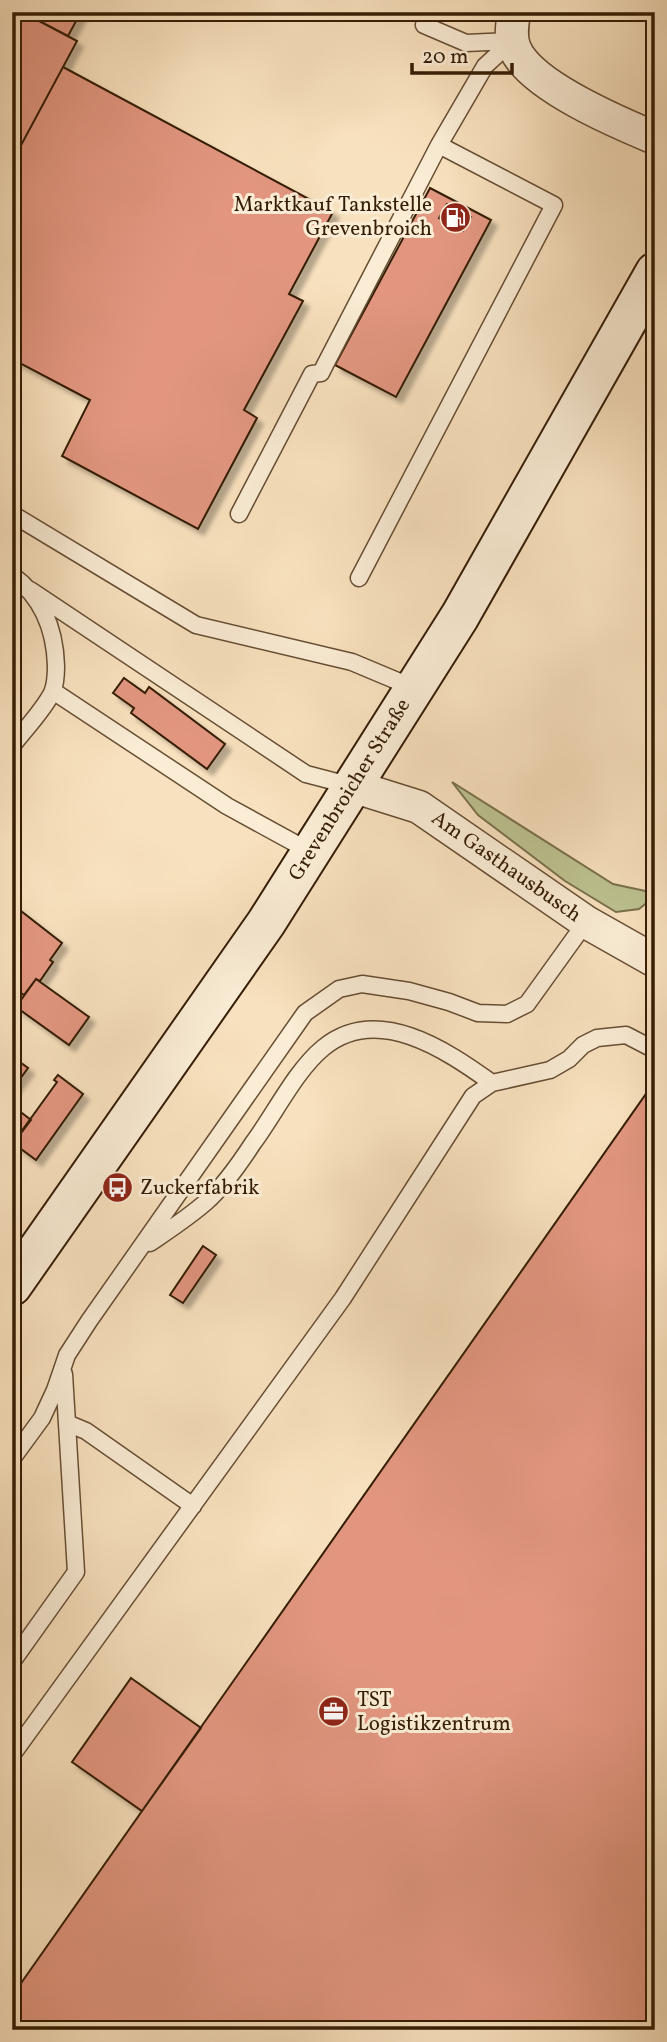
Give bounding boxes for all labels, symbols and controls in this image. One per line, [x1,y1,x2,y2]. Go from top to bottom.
scale bar [412,32,511,76]
text: 20 m [422,43,468,72]
place label: Marktkauf Tankstelle Grevenbroich [234,191,432,244]
fuel station icon: Marktkauf Tankstelle Grevenbroich [438,200,472,234]
street label: Grevenbroicher Straße [282,693,418,887]
street label: Am Gasthausbusch [425,804,587,930]
bus stop icon: Zuckerfabrik [100,1171,134,1205]
place label: Zuckerfabrik [140,1174,260,1203]
place label: TST Logistikzentrum [357,1686,511,1739]
office icon: TST Logistikzentrum [317,1695,351,1729]

